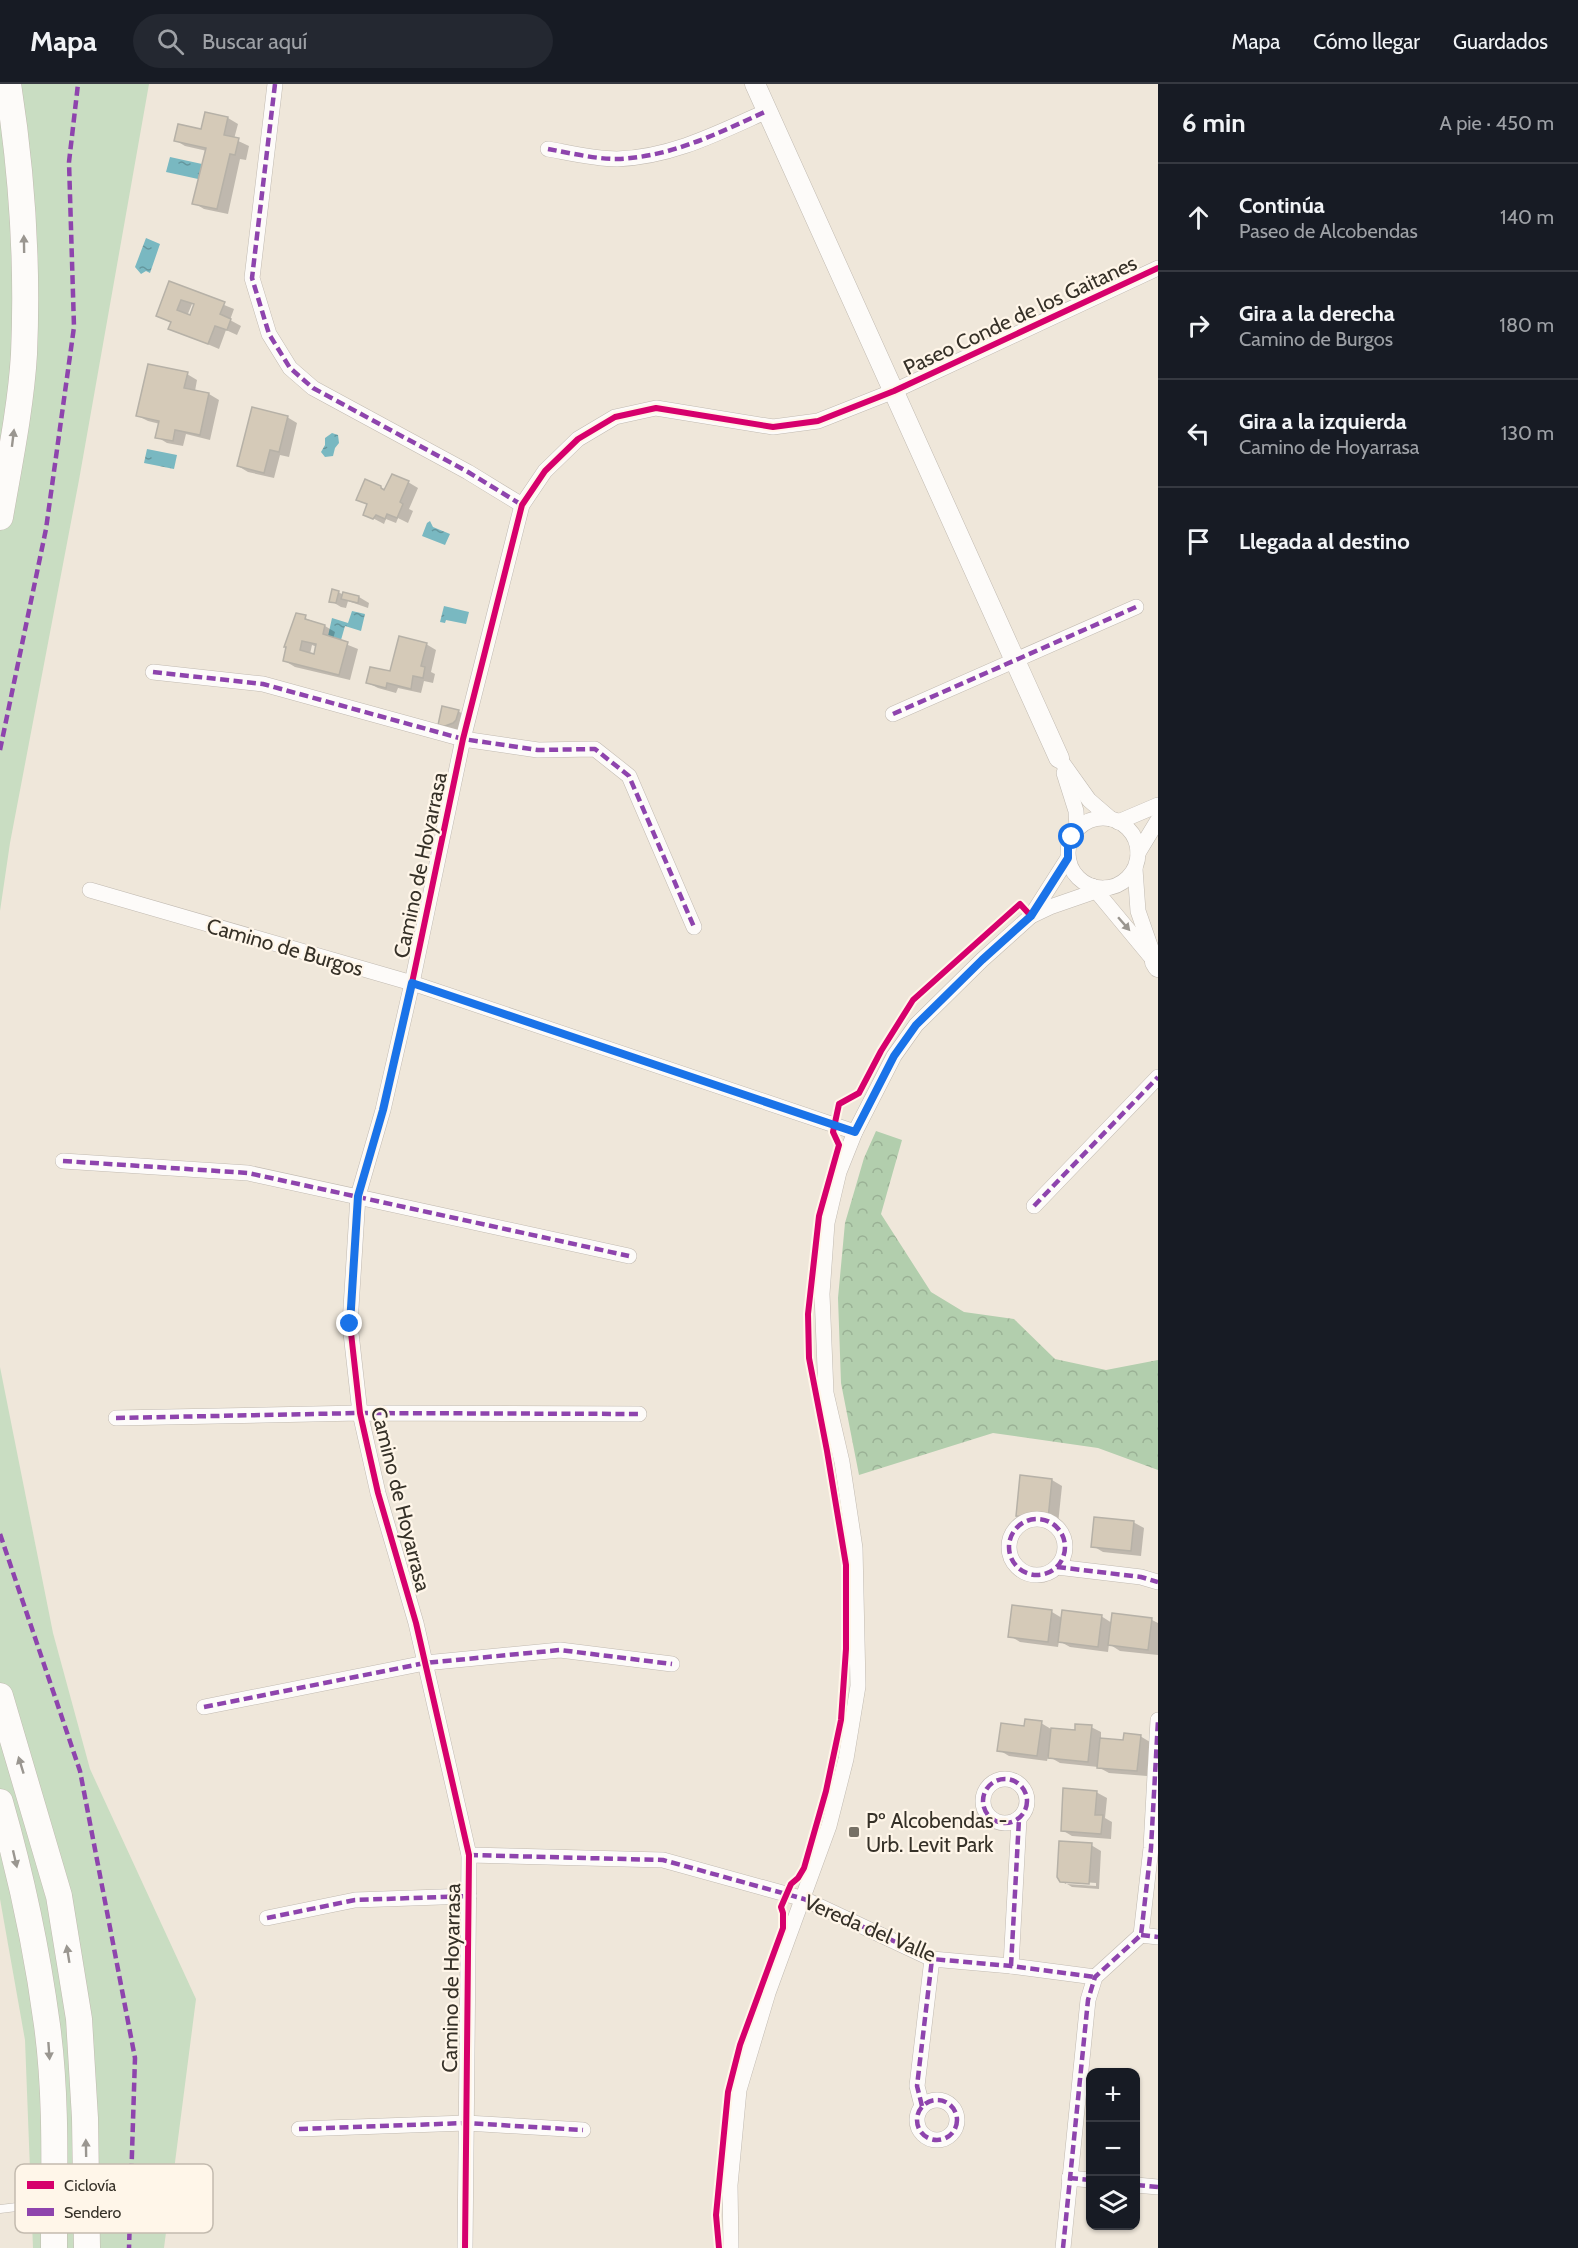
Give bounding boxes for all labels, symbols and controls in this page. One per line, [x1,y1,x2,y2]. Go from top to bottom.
search box [133,14,553,68]
text: Mapa [30,24,97,58]
icon: search [154,25,187,58]
text: Buscar aquí [202,28,307,55]
text: Mapa [1232,29,1280,54]
text: Cómo llegar [1313,29,1420,54]
text: Guardados [1453,29,1548,54]
text: 6 min [1182,107,1246,139]
text: A pie · 450 m [1439,111,1554,135]
text: Continúa [1239,192,1325,219]
icon: ahead [1182,201,1215,234]
text: 140 m [1500,205,1554,229]
text: Paseo de Alcobendas [1239,219,1418,243]
one-way arrow [19,235,29,254]
street label: Paseo Conde de los Gaitanes [899,250,1141,380]
text: Gira a la derecha [1239,300,1395,327]
icon: right [1182,309,1215,342]
text: 180 m [1499,313,1554,337]
text: Camino de Burgos [1239,327,1393,351]
text: Gira a la izquierda [1239,408,1407,435]
icon: left [1182,417,1215,450]
text: 130 m [1501,421,1554,445]
one-way arrow [8,429,17,448]
text: Camino de Hoyarrasa [1239,435,1419,459]
icon: arrive [1182,525,1215,558]
text: Llegada al destino [1239,528,1410,555]
street label: Camino de Hoyarrasa [388,770,452,960]
route start [1058,823,1084,849]
street label: Camino de Burgos [204,913,366,981]
one-way arrow [1117,916,1130,931]
route end [336,1310,362,1336]
street label: Camino de Hoyarrasa [366,1404,436,1594]
one-way arrow [16,1756,25,1774]
place label: Pº Alcobendas - Urb. Levit Park [866,1808,1007,1857]
marker: Pº Alcobendas - Urb. Levit Park [847,1825,861,1839]
one-way arrow [11,1849,21,1868]
street label: Camino de Hoyarrasa [437,1883,465,2073]
street label: Vereda del Valle [800,1889,940,1967]
one-way arrow [63,1944,72,1963]
one-way arrow [44,2041,54,2060]
map controls [1086,2068,1140,2230]
button: + [1086,2068,1140,2122]
button: − [1086,2122,1140,2176]
one-way arrow [81,2138,91,2157]
legend [15,2164,213,2233]
text: Ciclovía [64,2176,117,2195]
button: layers [1086,2176,1140,2230]
text: Sendero [64,2203,121,2222]

